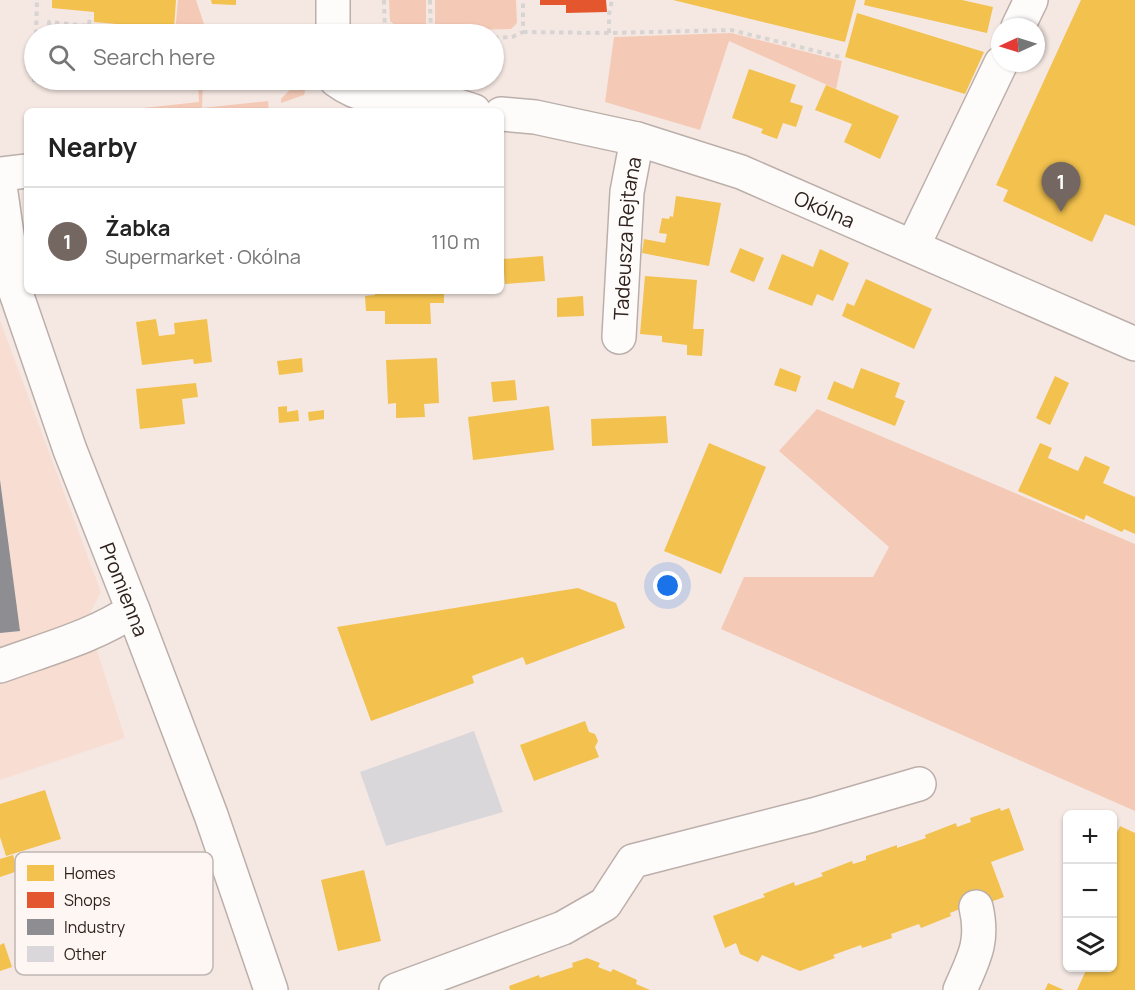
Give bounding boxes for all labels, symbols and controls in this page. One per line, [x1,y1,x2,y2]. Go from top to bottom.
north arrow [991,18,1045,72]
search box [24,24,504,90]
icon: search [45,41,78,74]
text: Search here [93,42,215,72]
text: Nearby [48,129,137,165]
street label: Tadeusza Rejtana [606,154,647,321]
pin: 1 [1042,162,1080,212]
street label: Okólna [790,183,859,234]
text: Żabka [105,213,170,243]
text: 1 [63,228,72,255]
text: 110 m [431,228,480,255]
text: Supermarket · Okólna [105,243,301,270]
street label: Promienna [94,538,155,640]
your location [653,571,682,600]
map controls [1063,810,1117,972]
button: + [1063,810,1117,864]
legend [15,852,213,975]
text: Homes [64,862,116,884]
button: − [1063,864,1117,918]
text: Shops [64,889,111,911]
text: Industry [64,916,126,938]
button: layers [1063,918,1117,972]
text: Other [64,943,107,965]

